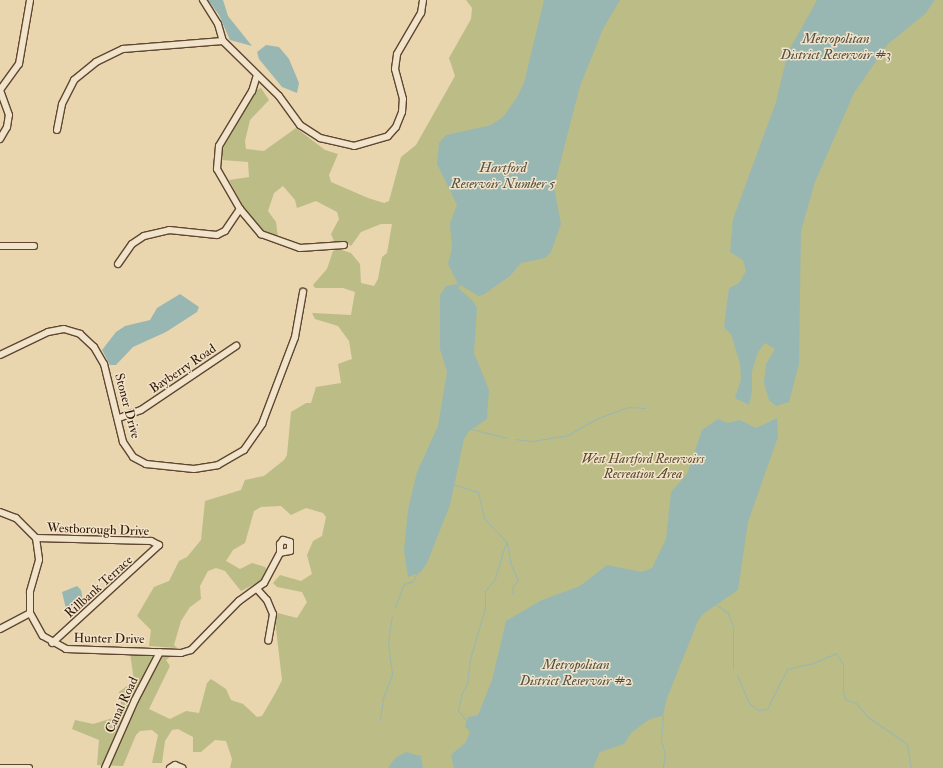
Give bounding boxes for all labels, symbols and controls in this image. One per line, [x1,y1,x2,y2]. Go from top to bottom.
water label: Metropolitan District Reservoir #3 [781,31,891,64]
water label: Hartford Reservoir Number 5 [451,160,555,192]
street label: Bayberry Road [147,341,219,397]
street label: Stoner Drive [111,372,143,440]
park label: West Hartford Reservoirs Recreation Area [582,452,704,483]
street label: Westborough Drive [47,520,149,540]
street label: Rillbank Terrace [62,552,136,622]
street label: Hunter Drive [73,631,145,647]
water label: Metropolitan District Reservoir #2 [520,657,632,690]
street label: Canal Road [102,674,142,736]

